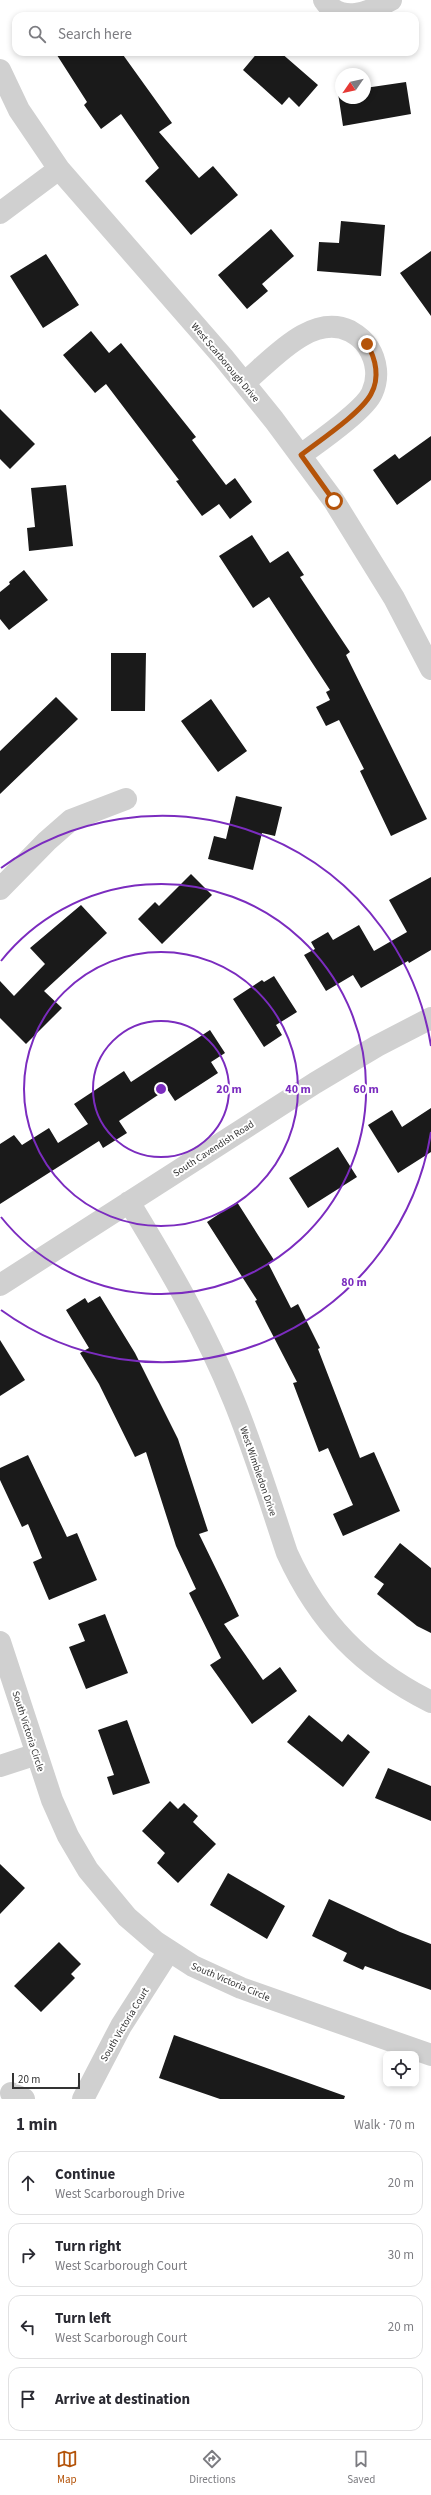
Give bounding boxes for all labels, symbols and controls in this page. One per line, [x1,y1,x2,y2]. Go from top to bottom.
search box [12,12,419,56]
icon: search [26,23,48,45]
text: Search here [58,24,132,45]
north arrow [335,68,371,104]
street label: West Scarborough Drive [188,320,263,405]
route end [358,335,376,353]
route start [325,492,343,510]
text: 20 m [216,1081,242,1098]
text: 40 m [285,1081,311,1098]
text: 60 m [353,1081,379,1098]
centre of rings [154,1082,168,1096]
street label: South Cavendish Road [170,1117,257,1180]
text: 80 m [341,1274,367,1291]
street label: West Wimbledon Drive [236,1425,280,1518]
street label: South Victoria Circle [8,1689,48,1774]
street label: South Victoria Circle [189,1959,272,2005]
street label: South Victoria Court [97,1984,153,2064]
map controls [383,2051,419,2087]
button: locate [383,2051,419,2087]
scale bar [12,2071,80,2090]
text: 20 m [18,2072,40,2087]
text: 1 min [16,2113,57,2137]
text: Walk · 70 m [354,2116,415,2134]
text: Continue [55,2164,115,2185]
icon: ahead [17,2172,39,2194]
text: 20 m [388,2174,414,2192]
text: West Scarborough Drive [55,2185,185,2203]
text: Turn right [55,2236,121,2257]
icon: right [17,2244,39,2266]
text: 30 m [388,2246,414,2264]
text: West Scarborough Court [55,2257,187,2275]
text: Turn left [55,2308,111,2329]
icon: left [17,2316,39,2338]
text: 20 m [388,2318,414,2336]
text: West Scarborough Court [55,2329,187,2347]
icon: arrive [17,2388,39,2410]
text: Arrive at destination [55,2389,190,2410]
tab: Map [56,2448,78,2487]
tab: Directions [189,2448,236,2487]
tab: Saved [347,2448,375,2487]

